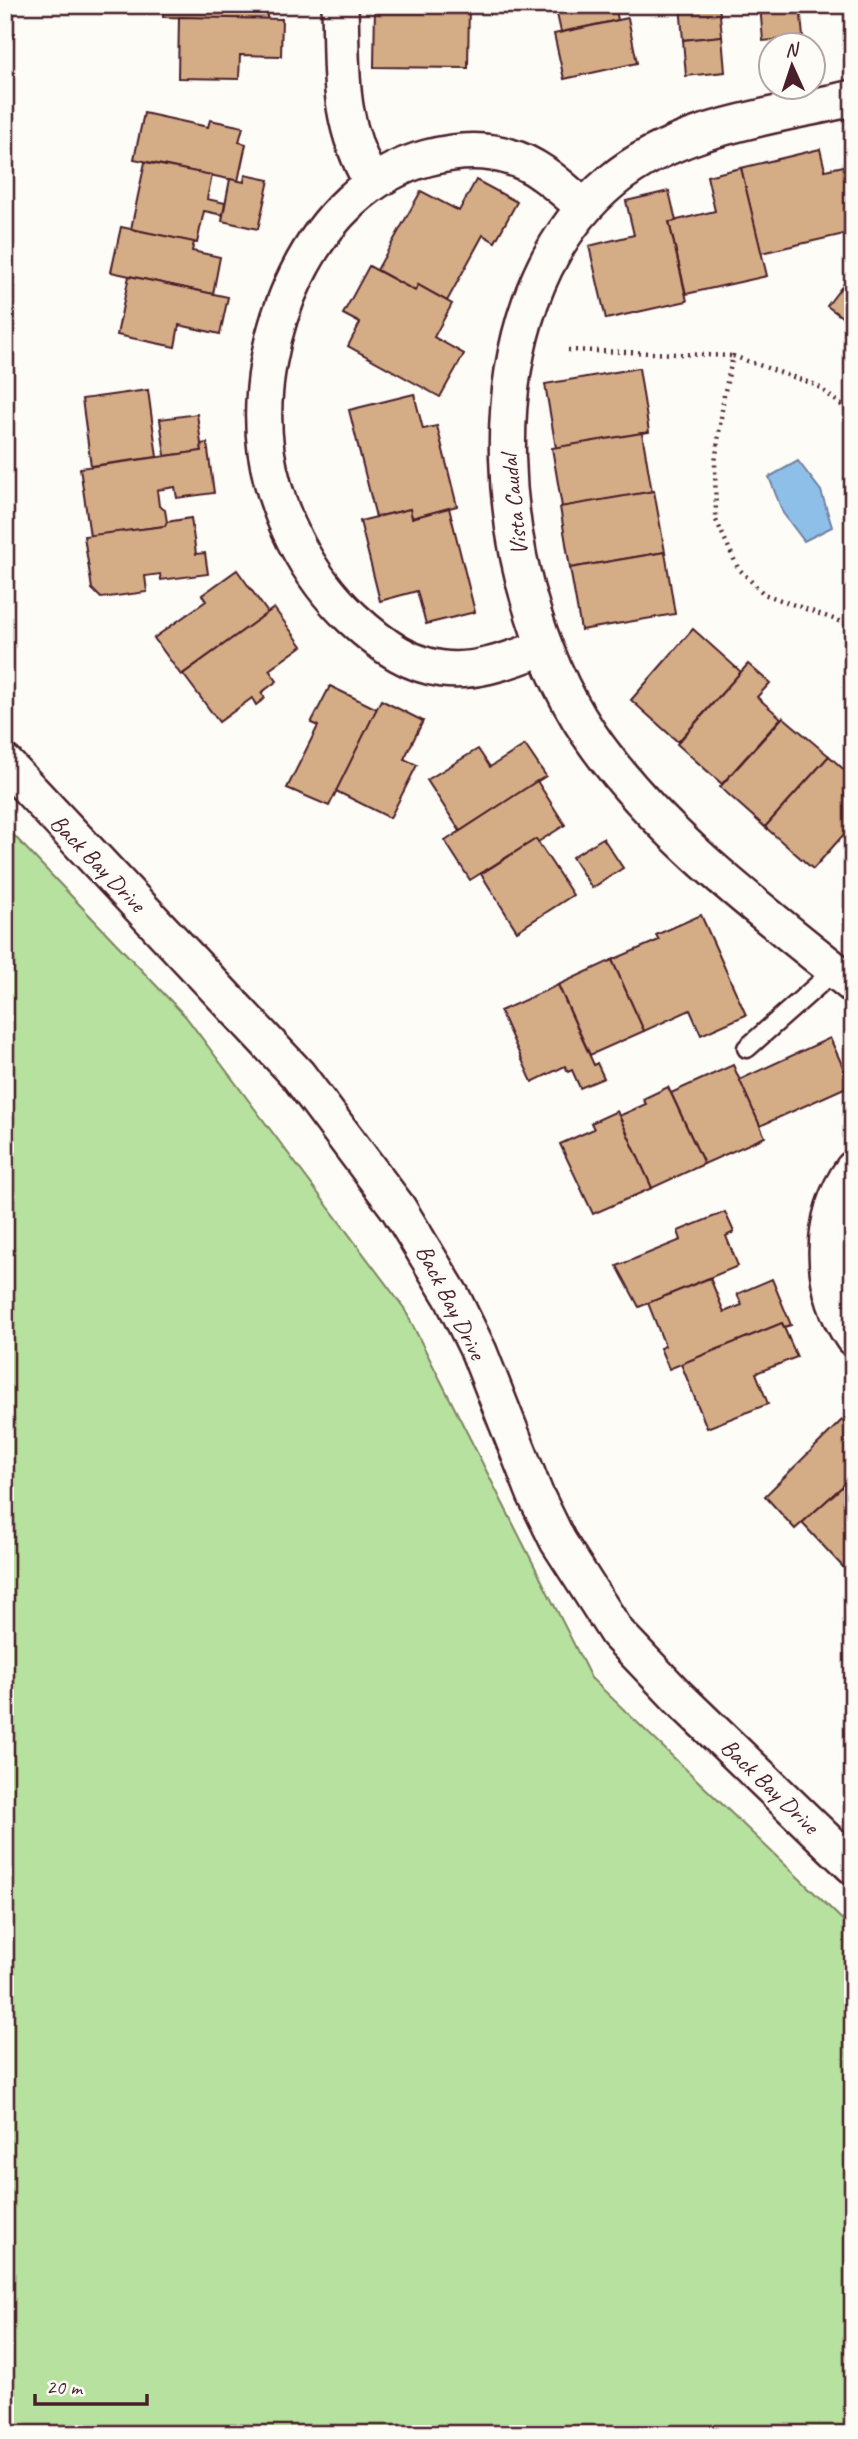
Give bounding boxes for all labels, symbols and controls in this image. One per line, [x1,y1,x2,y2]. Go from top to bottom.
north arrow [756,32,826,102]
text: N [785,38,801,62]
street label: Vista Caudal [493,449,534,557]
street label: Back Bay Drive [44,808,154,920]
street label: Back Bay Drive [409,1240,494,1366]
street label: Back Bay Drive [715,1732,827,1842]
scale bar [35,2362,147,2406]
text: 20 m [46,2374,84,2400]

